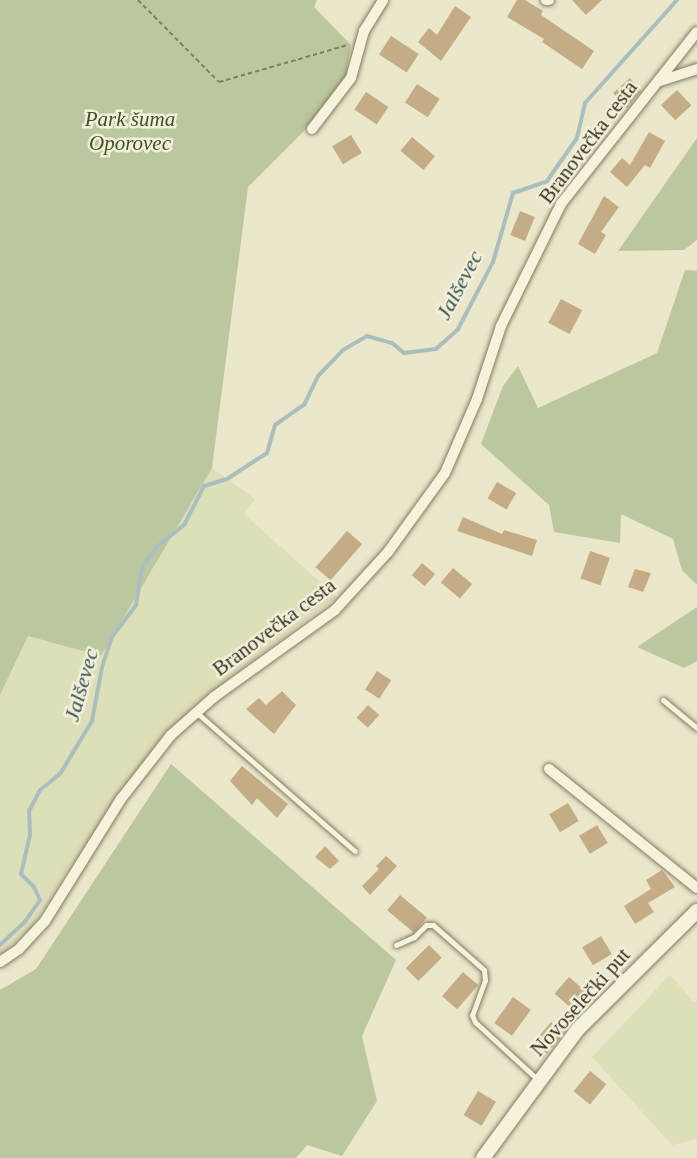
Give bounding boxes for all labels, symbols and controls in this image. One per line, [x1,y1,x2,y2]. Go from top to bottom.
street label: Branovečka cesta [534,76,642,208]
park label: Park šuma Oporovec [85,106,175,156]
water label: Jalševec [430,246,488,324]
street label: Branovečka cesta [208,573,340,681]
water label: Jalševec [58,646,104,724]
street label: Novoselečki put [525,943,635,1061]

